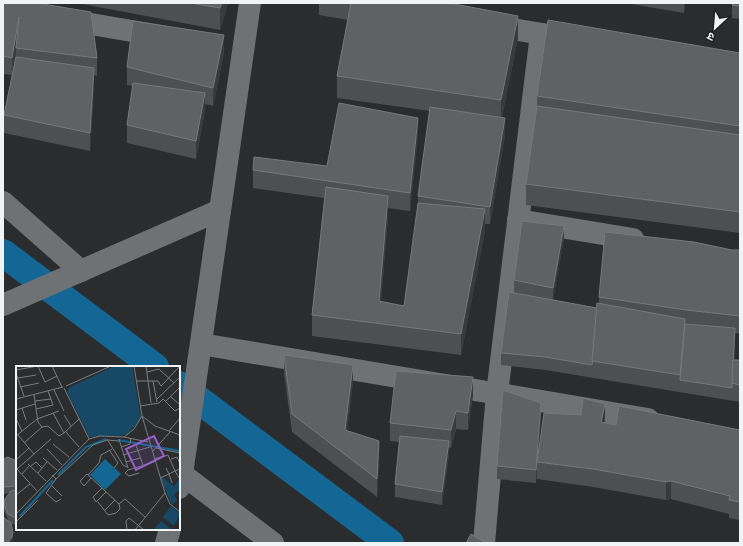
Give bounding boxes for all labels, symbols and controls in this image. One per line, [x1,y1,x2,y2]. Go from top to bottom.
north arrow [695,8,735,48]
text: उ [704,29,717,45]
inset map [16,366,180,530]

